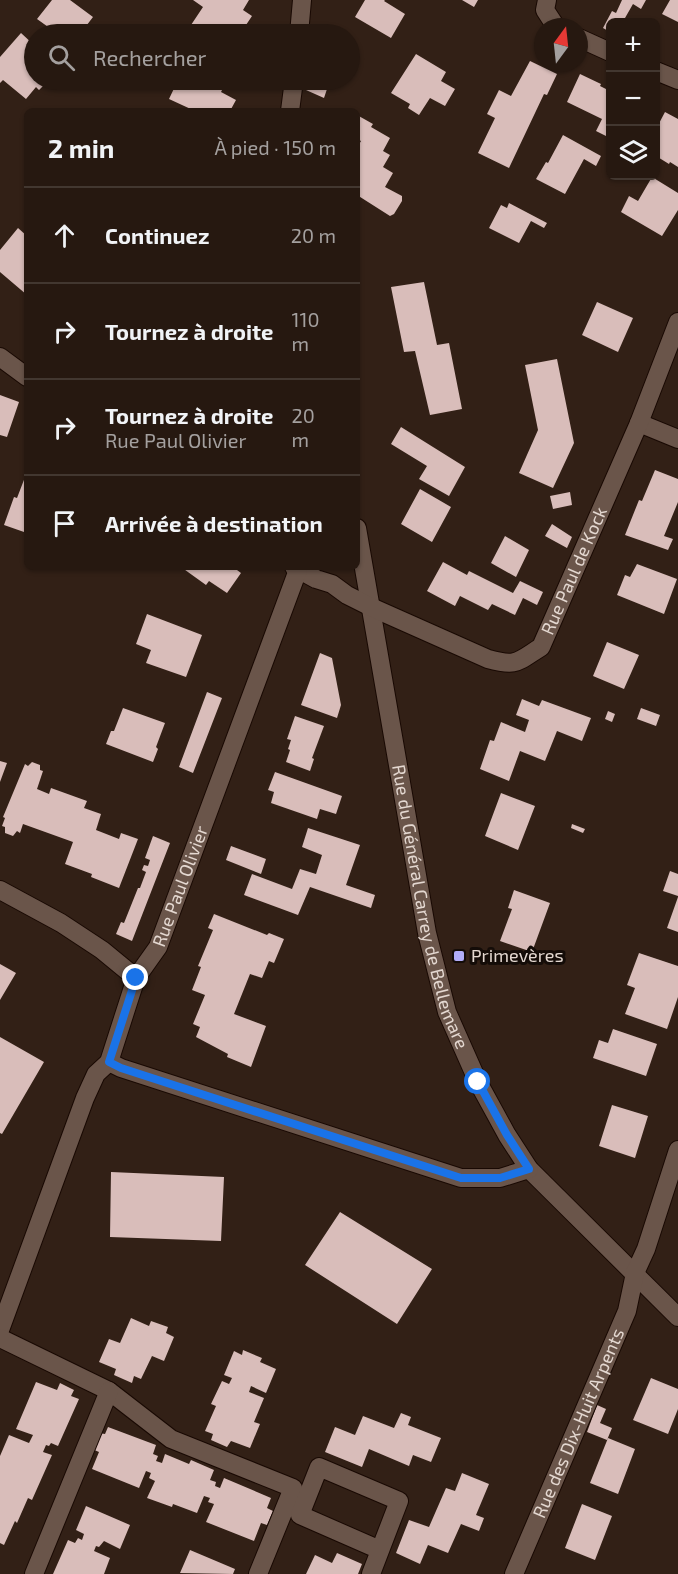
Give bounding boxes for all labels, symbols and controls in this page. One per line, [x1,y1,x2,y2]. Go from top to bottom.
north arrow [534,18,588,72]
map controls [606,18,660,180]
button: + [606,18,660,72]
search box [24,24,360,90]
icon: search [45,41,78,74]
text: Rechercher [93,44,206,70]
button: − [606,72,660,126]
button: layers [606,126,660,180]
text: 2 min [48,132,114,163]
text: À pied · 150 m [214,135,336,159]
icon: ahead [48,219,81,252]
text: Continuez [105,222,209,248]
text: 20 m [291,223,336,247]
text: 110 m [292,307,320,355]
icon: right [48,315,81,348]
text: Tournez à droite [105,318,274,344]
text: Tournez à droite [105,402,274,428]
text: 20 m [292,403,315,451]
icon: right [48,411,81,444]
text: Rue Paul Olivier [105,428,247,452]
street label: Rue Paul de Kock [536,503,611,638]
icon: arrive [48,507,81,540]
text: Arrivée à destination [105,510,323,536]
street label: Rue du Général Carrey de Bellemare [388,763,474,1052]
street label: Rue Paul Olivier [147,823,212,950]
place label: Primevères [471,944,564,966]
marker: Primevères [452,949,466,963]
route end [122,964,148,990]
route start [464,1068,490,1094]
street label: Rue des Dix-Huit Arpents [527,1325,628,1521]

